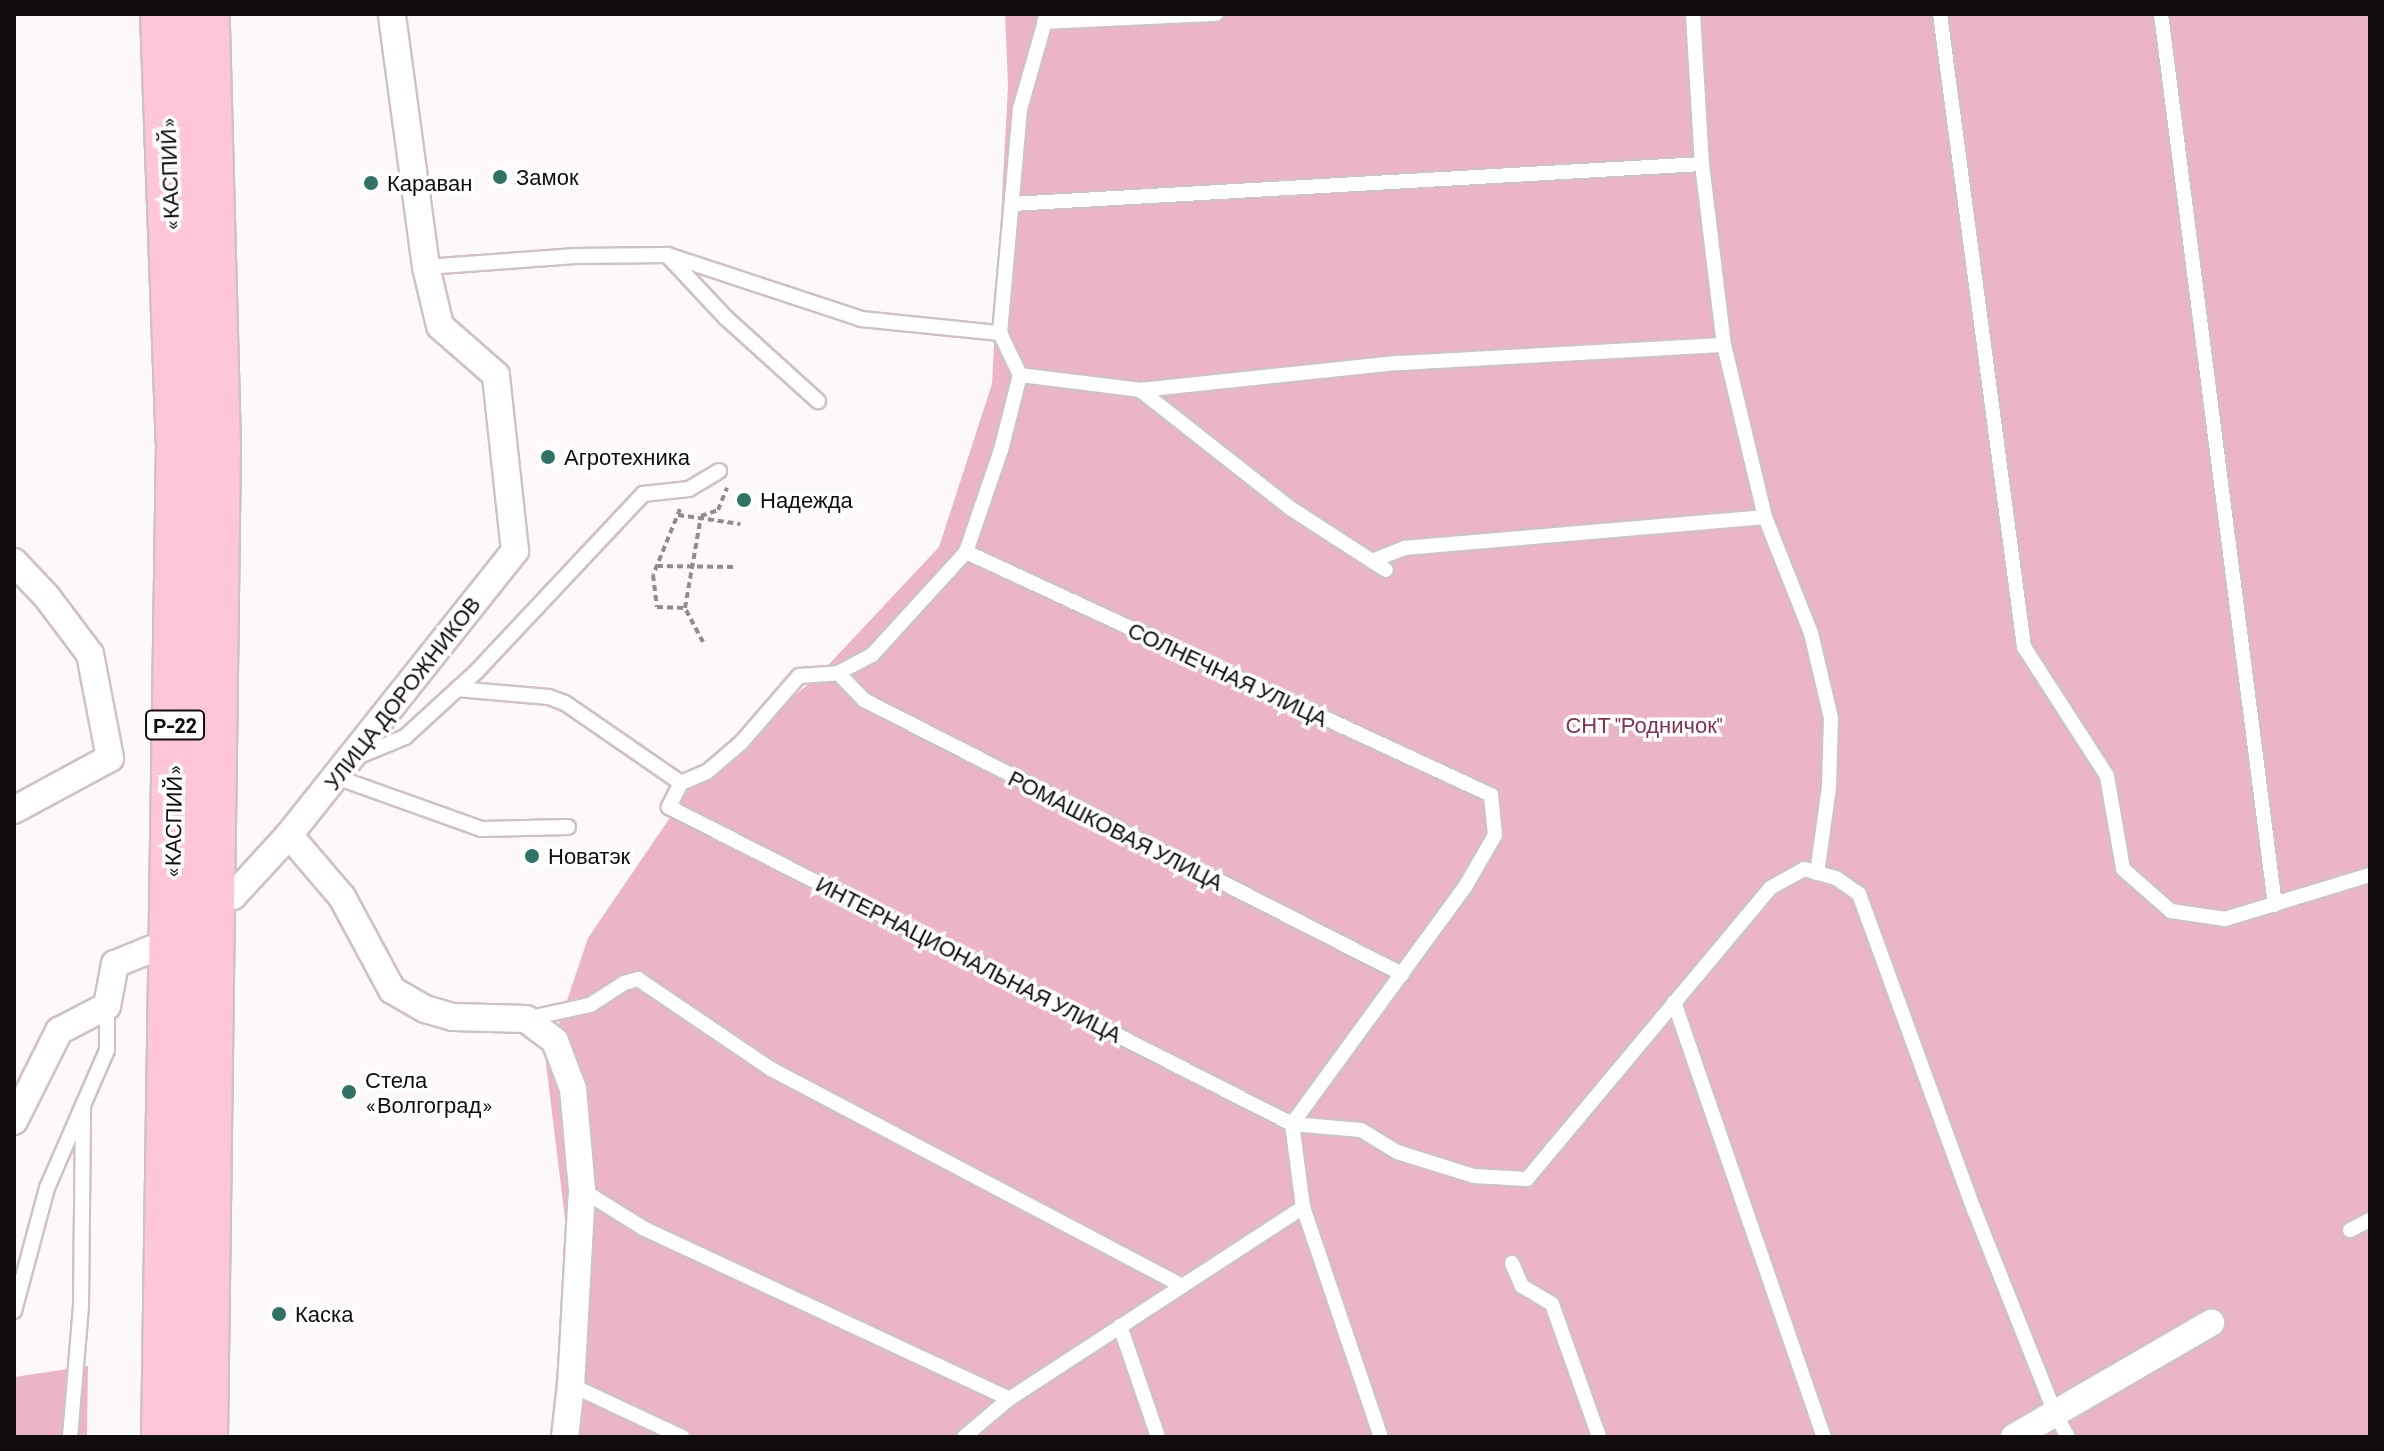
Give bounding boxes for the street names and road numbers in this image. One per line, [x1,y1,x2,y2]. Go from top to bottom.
street label: «КАСПИЙ» [154,117,184,231]
street label: УЛИЦА ДОРОЖНИКОВ [318,591,486,795]
street label: СОЛНЕЧНАЯ УЛИЦА [1124,616,1332,732]
road number: Р-22 [145,709,205,741]
street label: «КАСПИЙ» [159,764,187,878]
street label: РОМАШКОВАЯ УЛИЦА [1004,764,1228,896]
street label: ИНТЕРНАЦИОНАЛЬНАЯ УЛИЦА [812,870,1126,1048]

